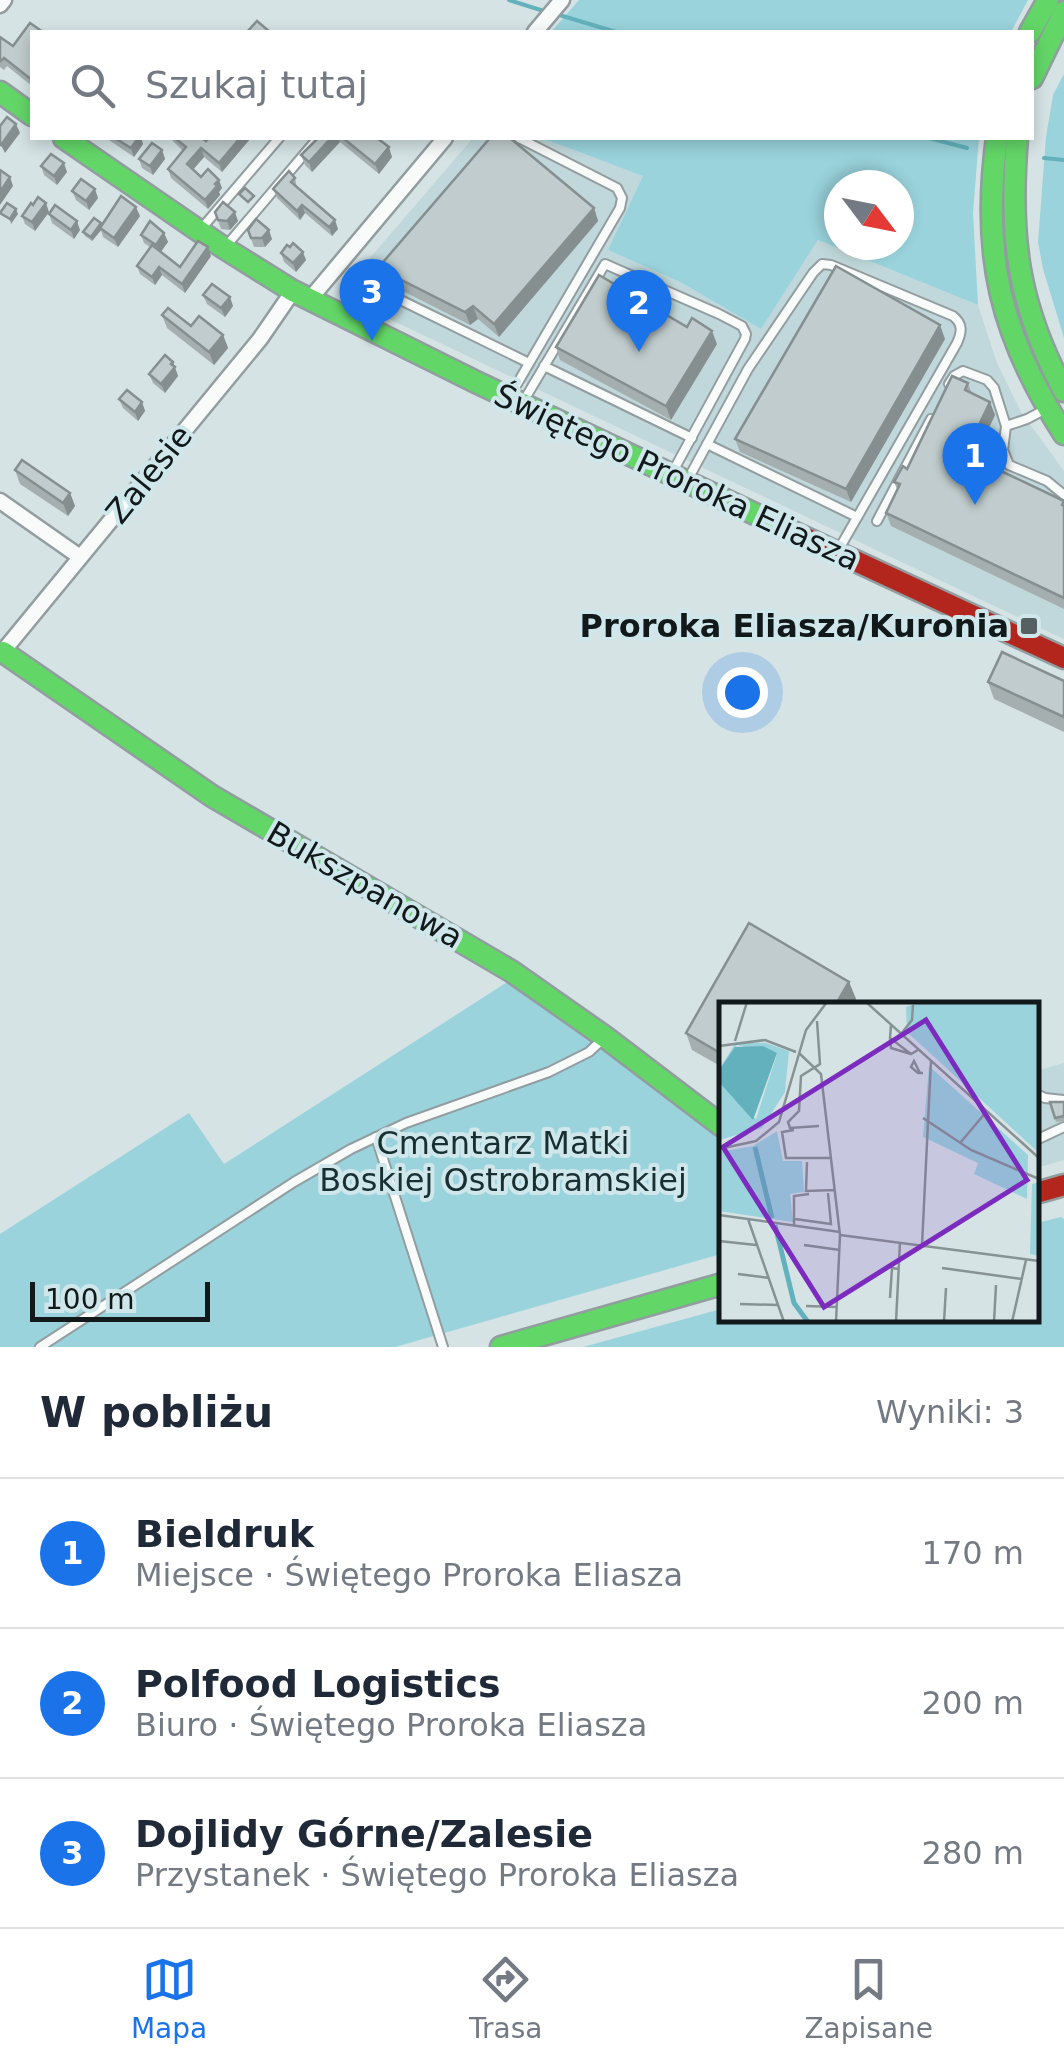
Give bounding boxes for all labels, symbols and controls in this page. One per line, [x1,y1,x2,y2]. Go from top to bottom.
search box [30,30,1034,140]
icon: search [65,58,120,113]
text: Szukaj tutaj [145,63,368,107]
north arrow [824,170,914,260]
pin: 3 [340,258,404,341]
pin: 2 [606,270,672,352]
street label: Świętego Proroka Eliasza [488,375,866,578]
street label: Zalesie [98,417,200,531]
pin: 1 [942,422,1008,505]
place label: Proroka Eliasza/Kuronia [580,607,1009,645]
marker: Proroka Eliasza/Kuronia [1018,615,1040,637]
your location [717,667,768,718]
street label: Bukszpanowa [260,814,470,956]
inset map [719,1002,1039,1322]
park label: Cmentarz Matki Boskiej Ostrobramskiej [319,1124,687,1199]
scale bar [30,1277,210,1322]
text: 100 m [45,1283,135,1316]
text: W pobliżu [40,1388,273,1437]
text: Wyniki: 3 [876,1393,1024,1431]
text: Bieldruk [135,1512,314,1556]
text: 1 [61,1534,84,1572]
text: 170 m [922,1534,1024,1572]
text: Miejsce · Świętego Proroka Eliasza [135,1556,683,1594]
text: Polfood Logistics [135,1662,501,1706]
text: 2 [61,1684,84,1722]
text: 200 m [922,1684,1024,1722]
text: Biuro · Świętego Proroka Eliasza [135,1706,647,1744]
text: Dojlidy Górne/Zalesie [135,1812,593,1856]
text: 3 [61,1834,84,1872]
text: 280 m [922,1834,1024,1872]
text: Przystanek · Świętego Proroka Eliasza [135,1856,739,1894]
tab: Mapa [131,1952,207,2045]
tab: Trasa [469,1952,543,2045]
tab: Zapisane [804,1952,933,2045]

